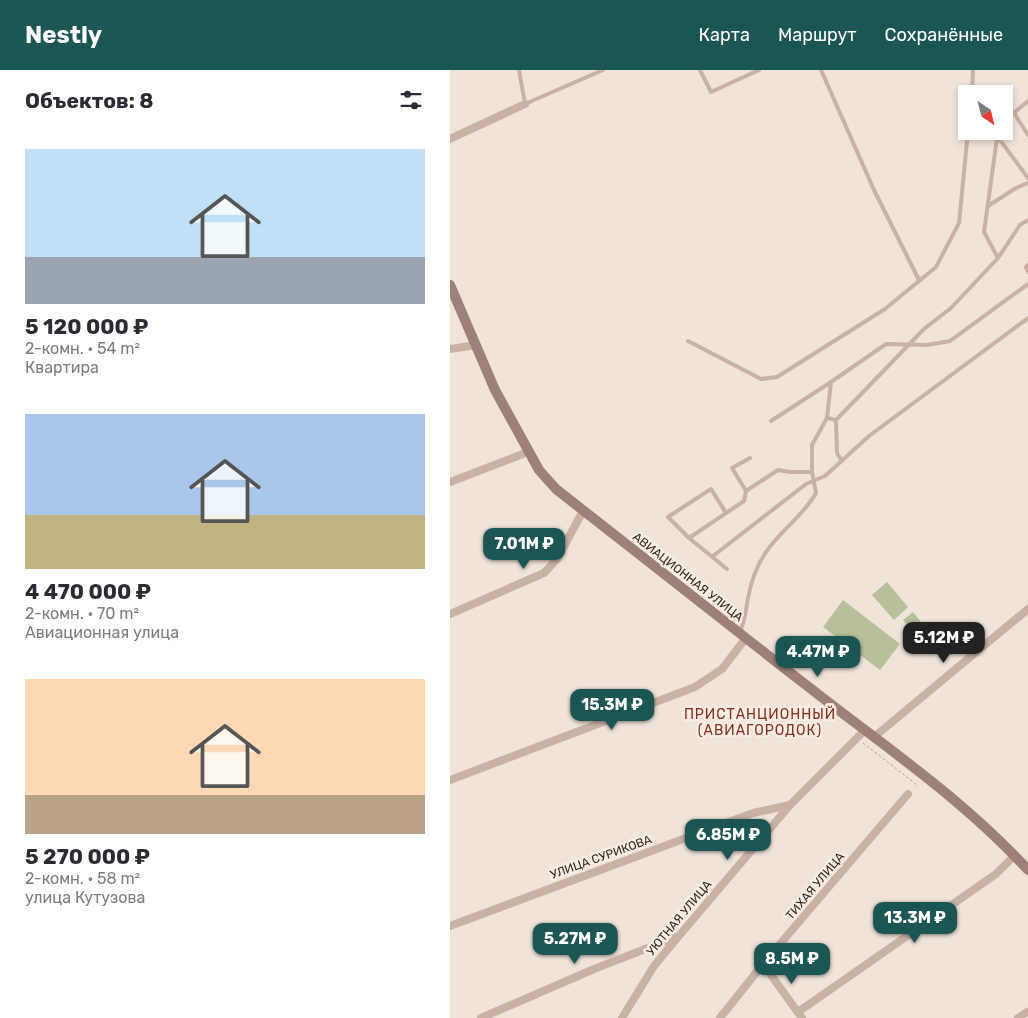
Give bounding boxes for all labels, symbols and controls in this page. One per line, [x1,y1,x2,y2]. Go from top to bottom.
text: Nestly [25,21,102,49]
text: Карта [699,24,750,46]
text: Маршрут [778,24,857,46]
text: Сохранённые [885,24,1003,46]
north arrow [958,85,1012,140]
map controls [958,85,1013,140]
icon: filters [397,86,425,114]
text: Объектов: 8 [25,88,154,113]
icon: home [180,181,270,271]
text: 5 120 000 ₽ [25,314,148,339]
text: 2-комн. · 54 m² [25,339,140,358]
text: Квартира [25,358,99,377]
icon: home [180,446,270,536]
pin: 7.01M ₽ [478,528,570,570]
street label: АВИАЦИОННАЯ УЛИЦА [630,530,746,624]
text: 7.01M ₽ [494,534,554,553]
text: 4 470 000 ₽ [25,579,151,604]
text: 2-комн. · 70 m² [25,604,139,623]
pin: 5.12M ₽ [898,622,990,664]
text: Авиационная улица [25,623,179,642]
text: 5.12M ₽ [914,628,974,647]
pin: 4.47M ₽ [772,636,864,678]
text: 4.47M ₽ [786,642,850,661]
pin: 15.3M ₽ [566,688,658,731]
text: 15.3M ₽ [581,695,643,714]
district label: ПРИСТАНЦИОННЫЙ (АВИАГОРОДОК) [684,705,836,739]
icon: home [180,711,270,801]
pin: 6.85M ₽ [682,818,774,861]
text: 6.85M ₽ [696,825,760,844]
street label: УЛИЦА СУРИКОВА [548,832,654,882]
text: 5 270 000 ₽ [25,844,150,869]
street label: ТИХАЯ УЛИЦА [783,850,847,922]
text: 2-комн. · 58 m² [25,869,140,888]
street label: УЮТНАЯ УЛИЦА [643,878,715,958]
text: улица Кутузова [25,888,145,907]
pin: 13.3M ₽ [869,902,961,944]
text: 13.3M ₽ [884,908,946,927]
pin: 5.27M ₽ [529,922,621,965]
text: 5.27M ₽ [544,929,606,948]
pin: 8.5M ₽ [751,942,833,985]
text: 8.5M ₽ [765,949,819,968]

